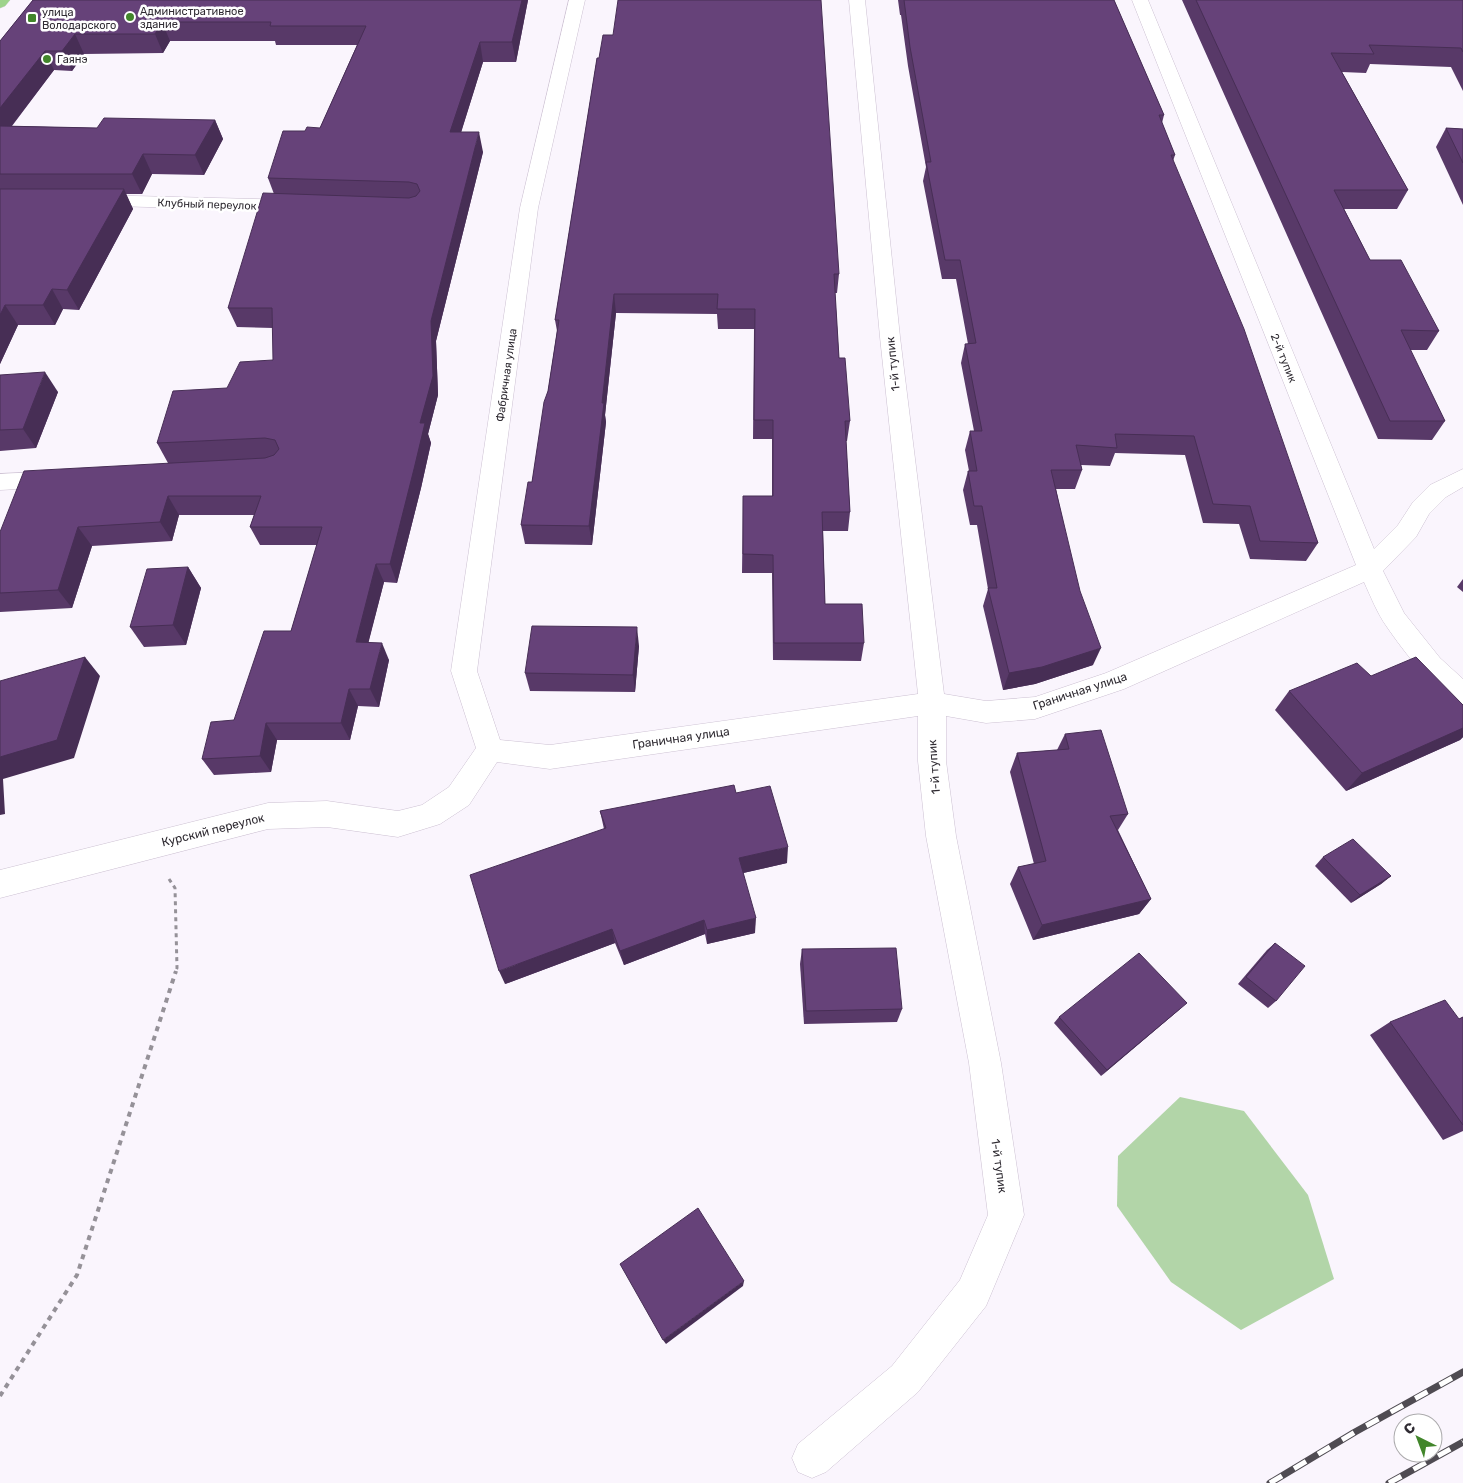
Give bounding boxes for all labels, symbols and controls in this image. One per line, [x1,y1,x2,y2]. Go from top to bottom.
place label: Административное здание [140,5,244,31]
place label: улица Володарского [42,6,116,32]
marker: Административное здание [124,11,136,23]
marker: улица Володарского [26,12,38,24]
marker: Гаянэ [41,53,53,65]
place label: Гаянэ [57,53,88,66]
street label: Клубный переулок [157,196,257,213]
street label: Фабричная улица [493,327,519,423]
street label: 2-й тупик [1268,332,1299,385]
street label: 1-й тупик [883,335,903,392]
street label: Граничная улица [1031,669,1129,713]
street label: Граничная улица [631,724,731,752]
street label: 1-й тупик [925,739,943,795]
street label: Курский переулок [160,810,266,850]
street label: 1-й тупик [988,1138,1010,1195]
north arrow [1393,1413,1443,1463]
text: С [1400,1419,1419,1438]

